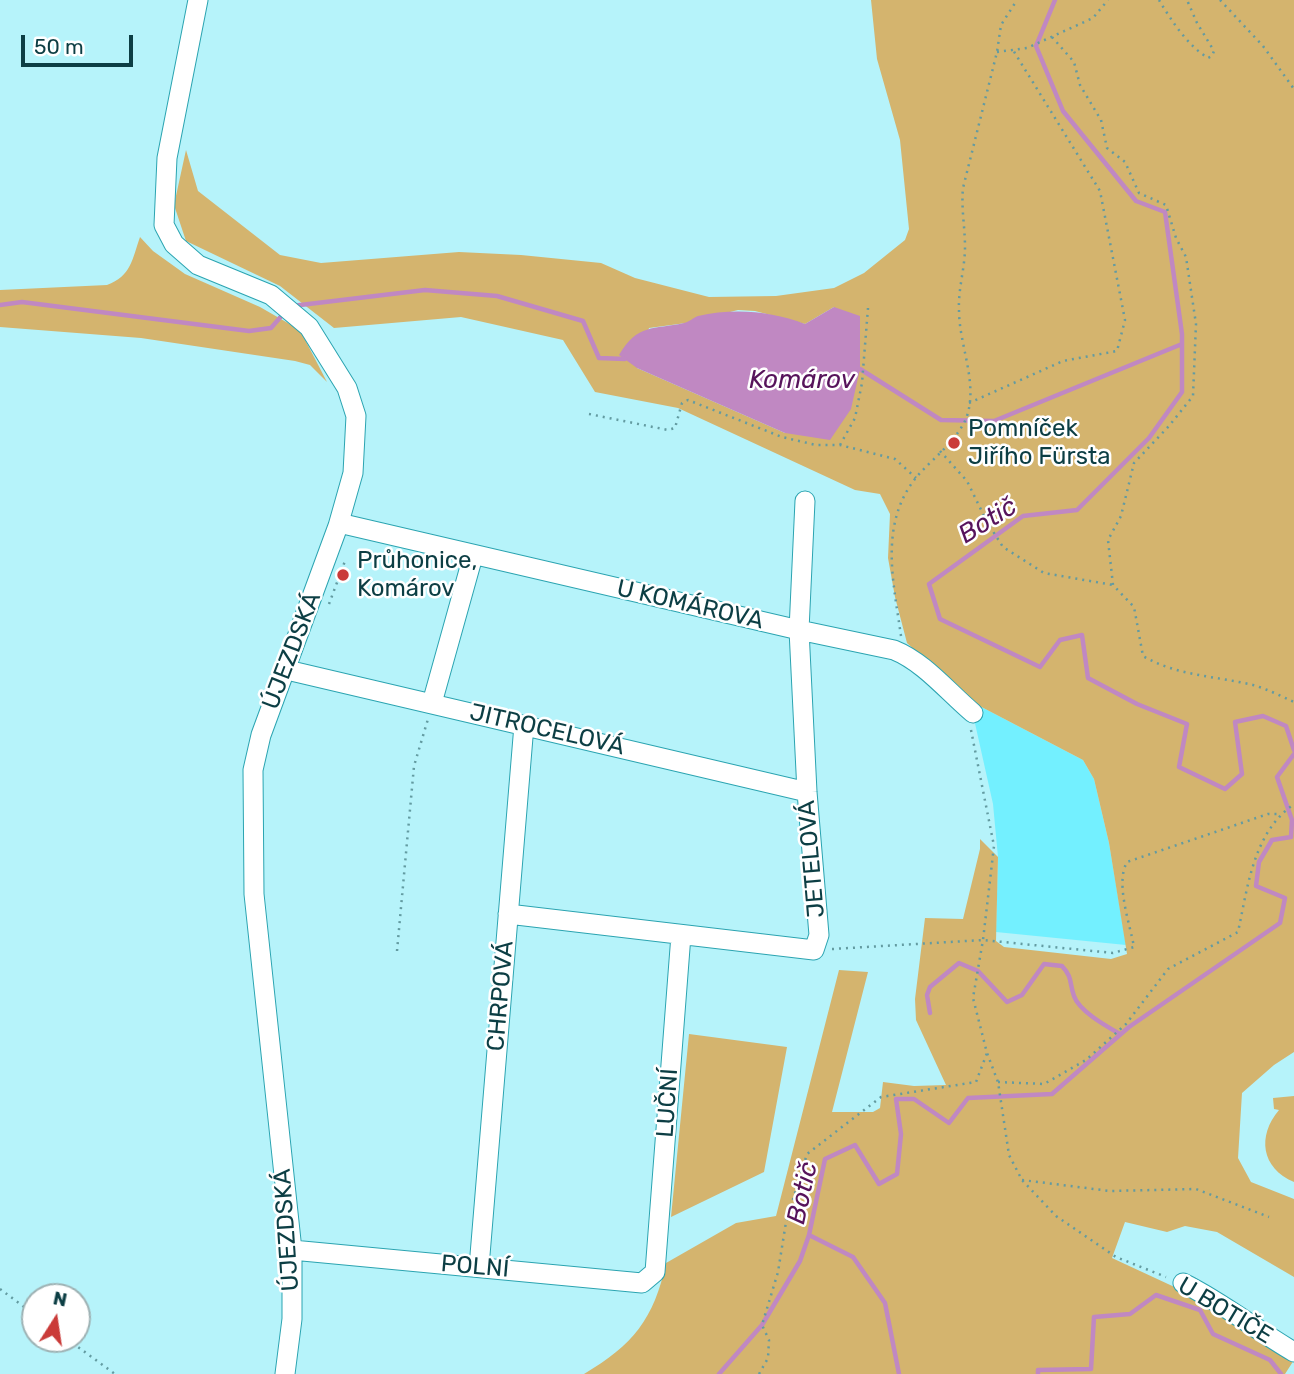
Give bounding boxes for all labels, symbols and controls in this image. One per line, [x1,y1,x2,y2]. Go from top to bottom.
scale bar [24,21,136,65]
text: 50 m [34,34,84,59]
water label: Komárov [749,364,855,396]
place label: Pomníček Jiřího Fürsta [968,415,1110,471]
marker: Pomníček Jiřího Fürsta [946,435,962,451]
water label: Botič [953,491,1023,551]
place label: Průhonice, Komárov [357,547,477,603]
marker: Průhonice, Komárov [335,567,351,583]
street label: U KOMÁROVA [614,574,766,636]
street label: ÚJEZDSKÁ [257,588,327,714]
street label: JITROCELOVÁ [467,698,627,762]
street label: JETELOVÁ [793,799,831,919]
street label: CHRPOVÁ [482,940,520,1052]
street label: LUČNÍ [651,1068,685,1138]
water label: Botič [781,1159,825,1227]
street label: ÚJEZDSKÁ [268,1168,306,1292]
street label: POLNÍ [440,1250,510,1284]
street label: U BOTIČE [1172,1271,1278,1351]
north arrow [21,1283,91,1353]
text: N [51,1286,69,1312]

